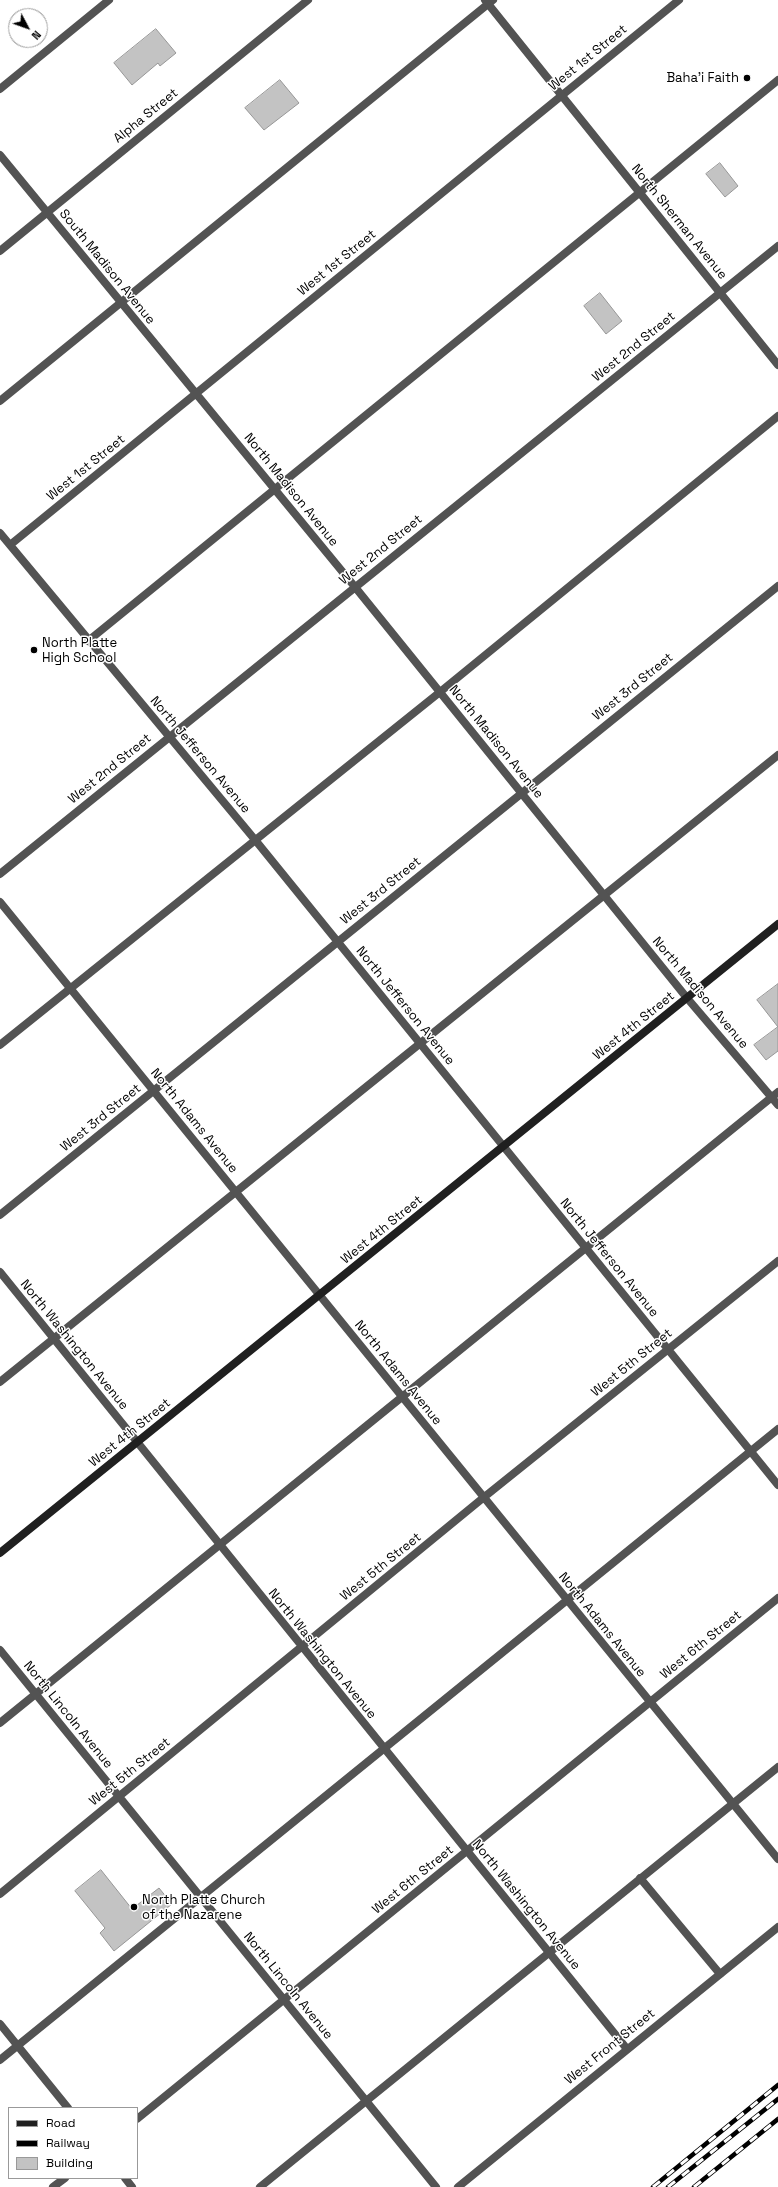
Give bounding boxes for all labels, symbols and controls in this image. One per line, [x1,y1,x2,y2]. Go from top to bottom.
north arrow [8,8,48,48]
street label: West 1st Street [546,22,630,94]
text: N [29,28,44,43]
place label: Baha'i Faith [667,70,739,86]
marker: Baha'i Faith [742,73,752,83]
street label: Alpha Street [111,85,181,147]
street label: North Sherman Avenue [628,161,730,283]
street label: South Madison Avenue [56,206,158,328]
street label: West 1st Street [295,227,379,299]
street label: West 2nd Street [589,309,679,385]
street label: North Madison Avenue [241,430,341,550]
street label: West 1st Street [44,432,128,504]
street label: West 2nd Street [336,512,426,588]
place label: North Platte High School [42,635,117,666]
marker: North Platte High School [29,645,39,655]
street label: West 3rd Street [590,650,676,724]
street label: North Madison Avenue [446,682,546,802]
street label: North Jefferson Avenue [147,693,253,817]
street label: West 2nd Street [65,731,155,807]
street label: West 3rd Street [338,854,424,928]
street label: North Madison Avenue [649,934,751,1052]
street label: North Jefferson Avenue [352,944,458,1068]
street label: West 4th Street [590,988,678,1064]
street label: North Adams Avenue [147,1066,241,1176]
street label: West 3rd Street [58,1081,144,1155]
street label: West 4th Street [338,1192,426,1268]
street label: North Jefferson Avenue [556,1196,662,1320]
street label: North Washington Avenue [17,1277,131,1413]
street label: North Adams Avenue [351,1318,445,1428]
street label: West 5th Street [588,1326,676,1400]
street label: West 4th Street [86,1395,174,1471]
street label: West 5th Street [337,1530,425,1604]
street label: North Adams Avenue [555,1570,649,1680]
street label: North Washington Avenue [265,1586,379,1722]
street label: West 6th Street [657,1608,745,1682]
street label: North Lincoln Avenue [20,1658,116,1772]
street label: West 5th Street [86,1735,174,1809]
street label: North Washington Avenue [469,1837,583,1973]
street label: West 6th Street [369,1843,457,1917]
place label: North Platte Church of the Nazarene [142,1892,265,1923]
marker: North Platte Church of the Nazarene [129,1902,139,1912]
street label: North Lincoln Avenue [240,1929,336,2043]
street label: West Front Street [562,2006,658,2088]
legend [8,2107,138,2179]
text: Road [46,2115,75,2131]
text: Railway [46,2135,90,2151]
text: Building [46,2155,93,2171]

